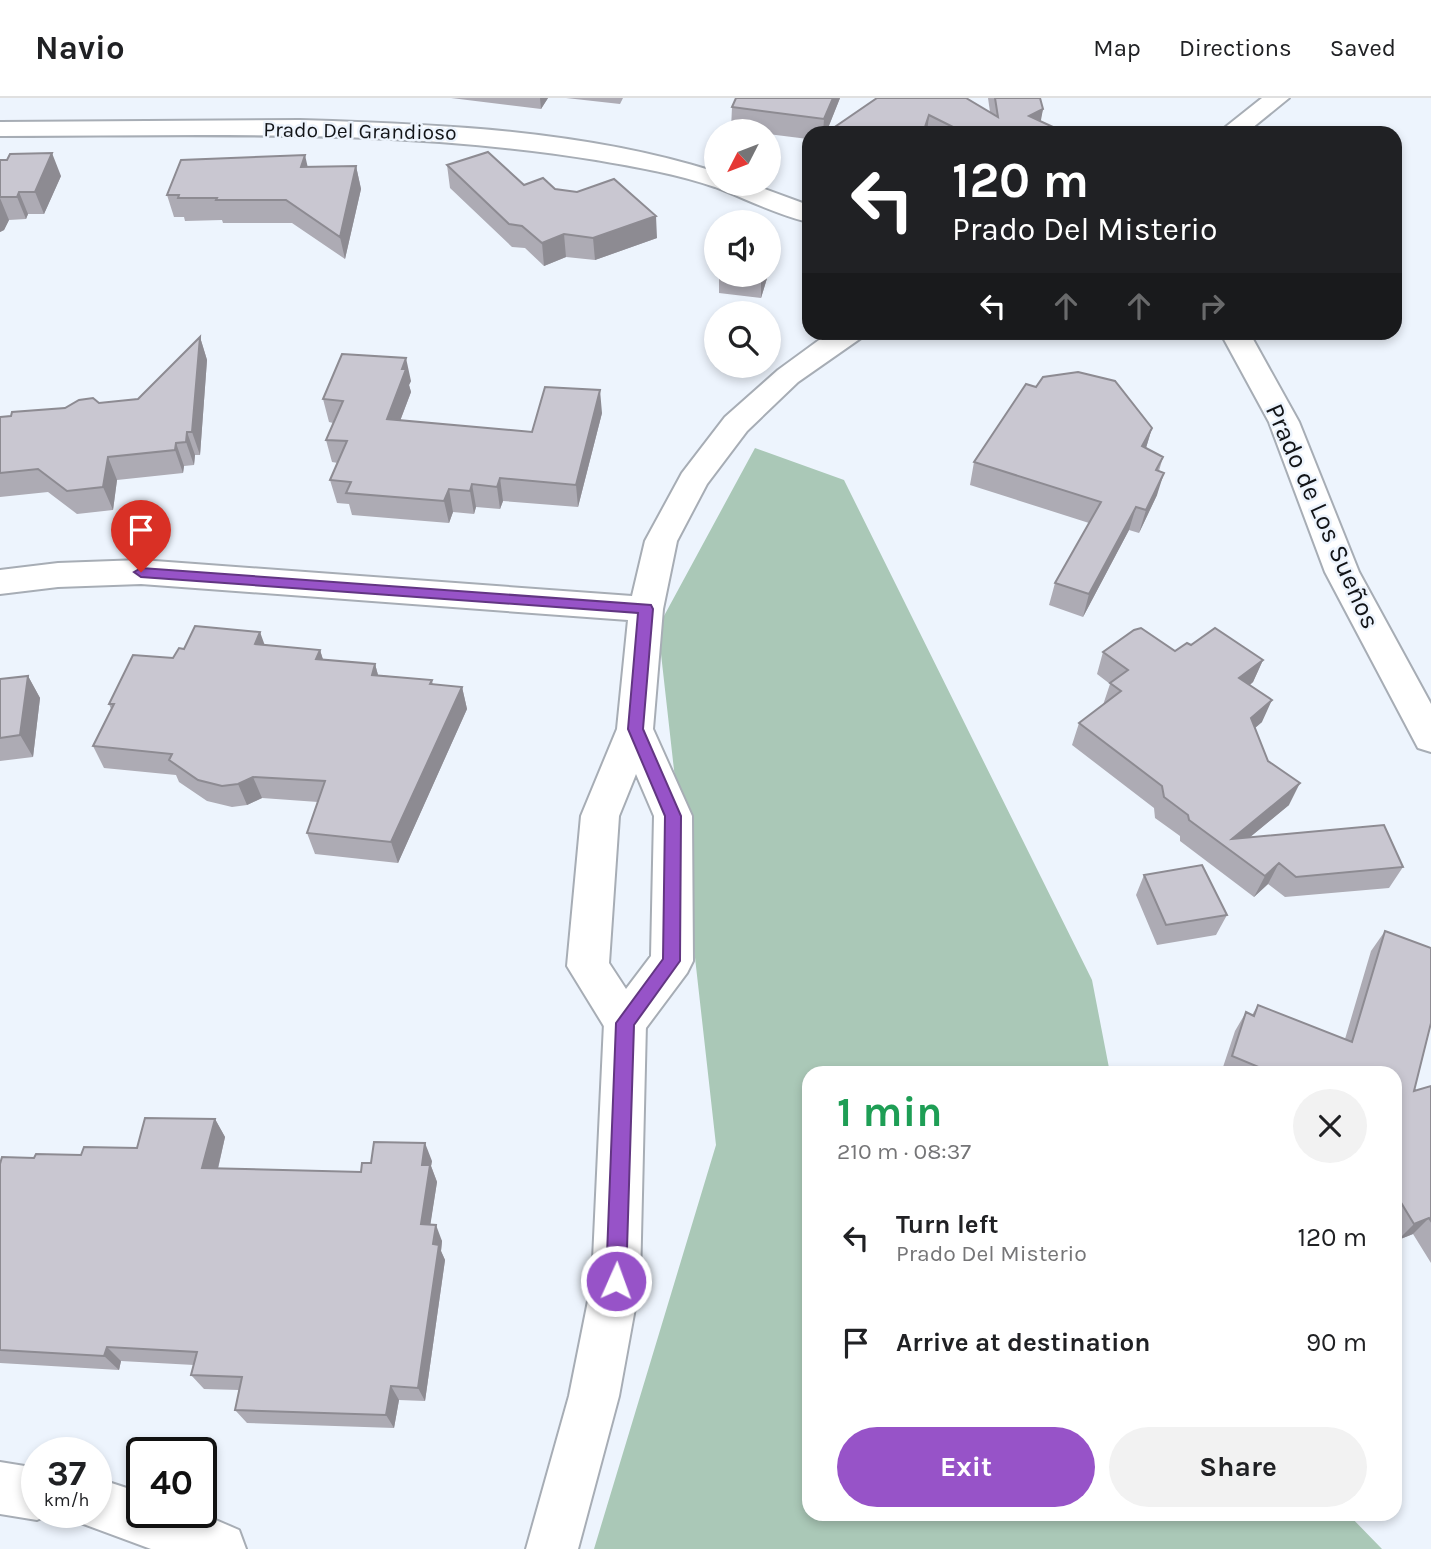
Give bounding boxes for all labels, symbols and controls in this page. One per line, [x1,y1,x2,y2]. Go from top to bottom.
text: Navio [35,29,125,67]
text: Map [1093,34,1141,62]
text: Directions [1179,34,1292,62]
text: Saved [1330,34,1396,62]
street label: Prado Del Grandioso [263,117,457,145]
north arrow [704,119,780,196]
map controls [704,119,781,378]
text: 120 m [952,152,1089,209]
icon: left [837,154,928,245]
button: sound [704,210,781,287]
text: Prado Del Misterio [952,211,1218,248]
icon: left [974,287,1012,325]
icon: ahead [1047,287,1085,325]
icon: ahead [1120,287,1158,325]
icon: right [1193,287,1231,325]
button: search [704,301,781,378]
street label: Prado de Los Sueños [1259,399,1386,634]
pin [111,500,171,572]
icon: arrive [122,511,160,549]
text: 1 min [837,1087,942,1137]
button: close [1293,1089,1367,1163]
text: 210 m · 08:37 [837,1138,971,1165]
text: Turn left [896,1209,998,1240]
icon: left [837,1219,875,1257]
text: 120 m [1297,1222,1367,1253]
text: Prado Del Misterio [896,1240,1087,1267]
position arrow [579,1244,653,1318]
icon: arrive [837,1324,875,1362]
text: Arrive at destination [896,1327,1150,1358]
text: 90 m [1306,1327,1367,1358]
button: Exit [837,1427,1095,1507]
button: Share [1109,1427,1367,1507]
speed limit sign: 40 [126,1437,217,1528]
text: 37 [47,1453,86,1494]
text: km/h [44,1489,89,1511]

